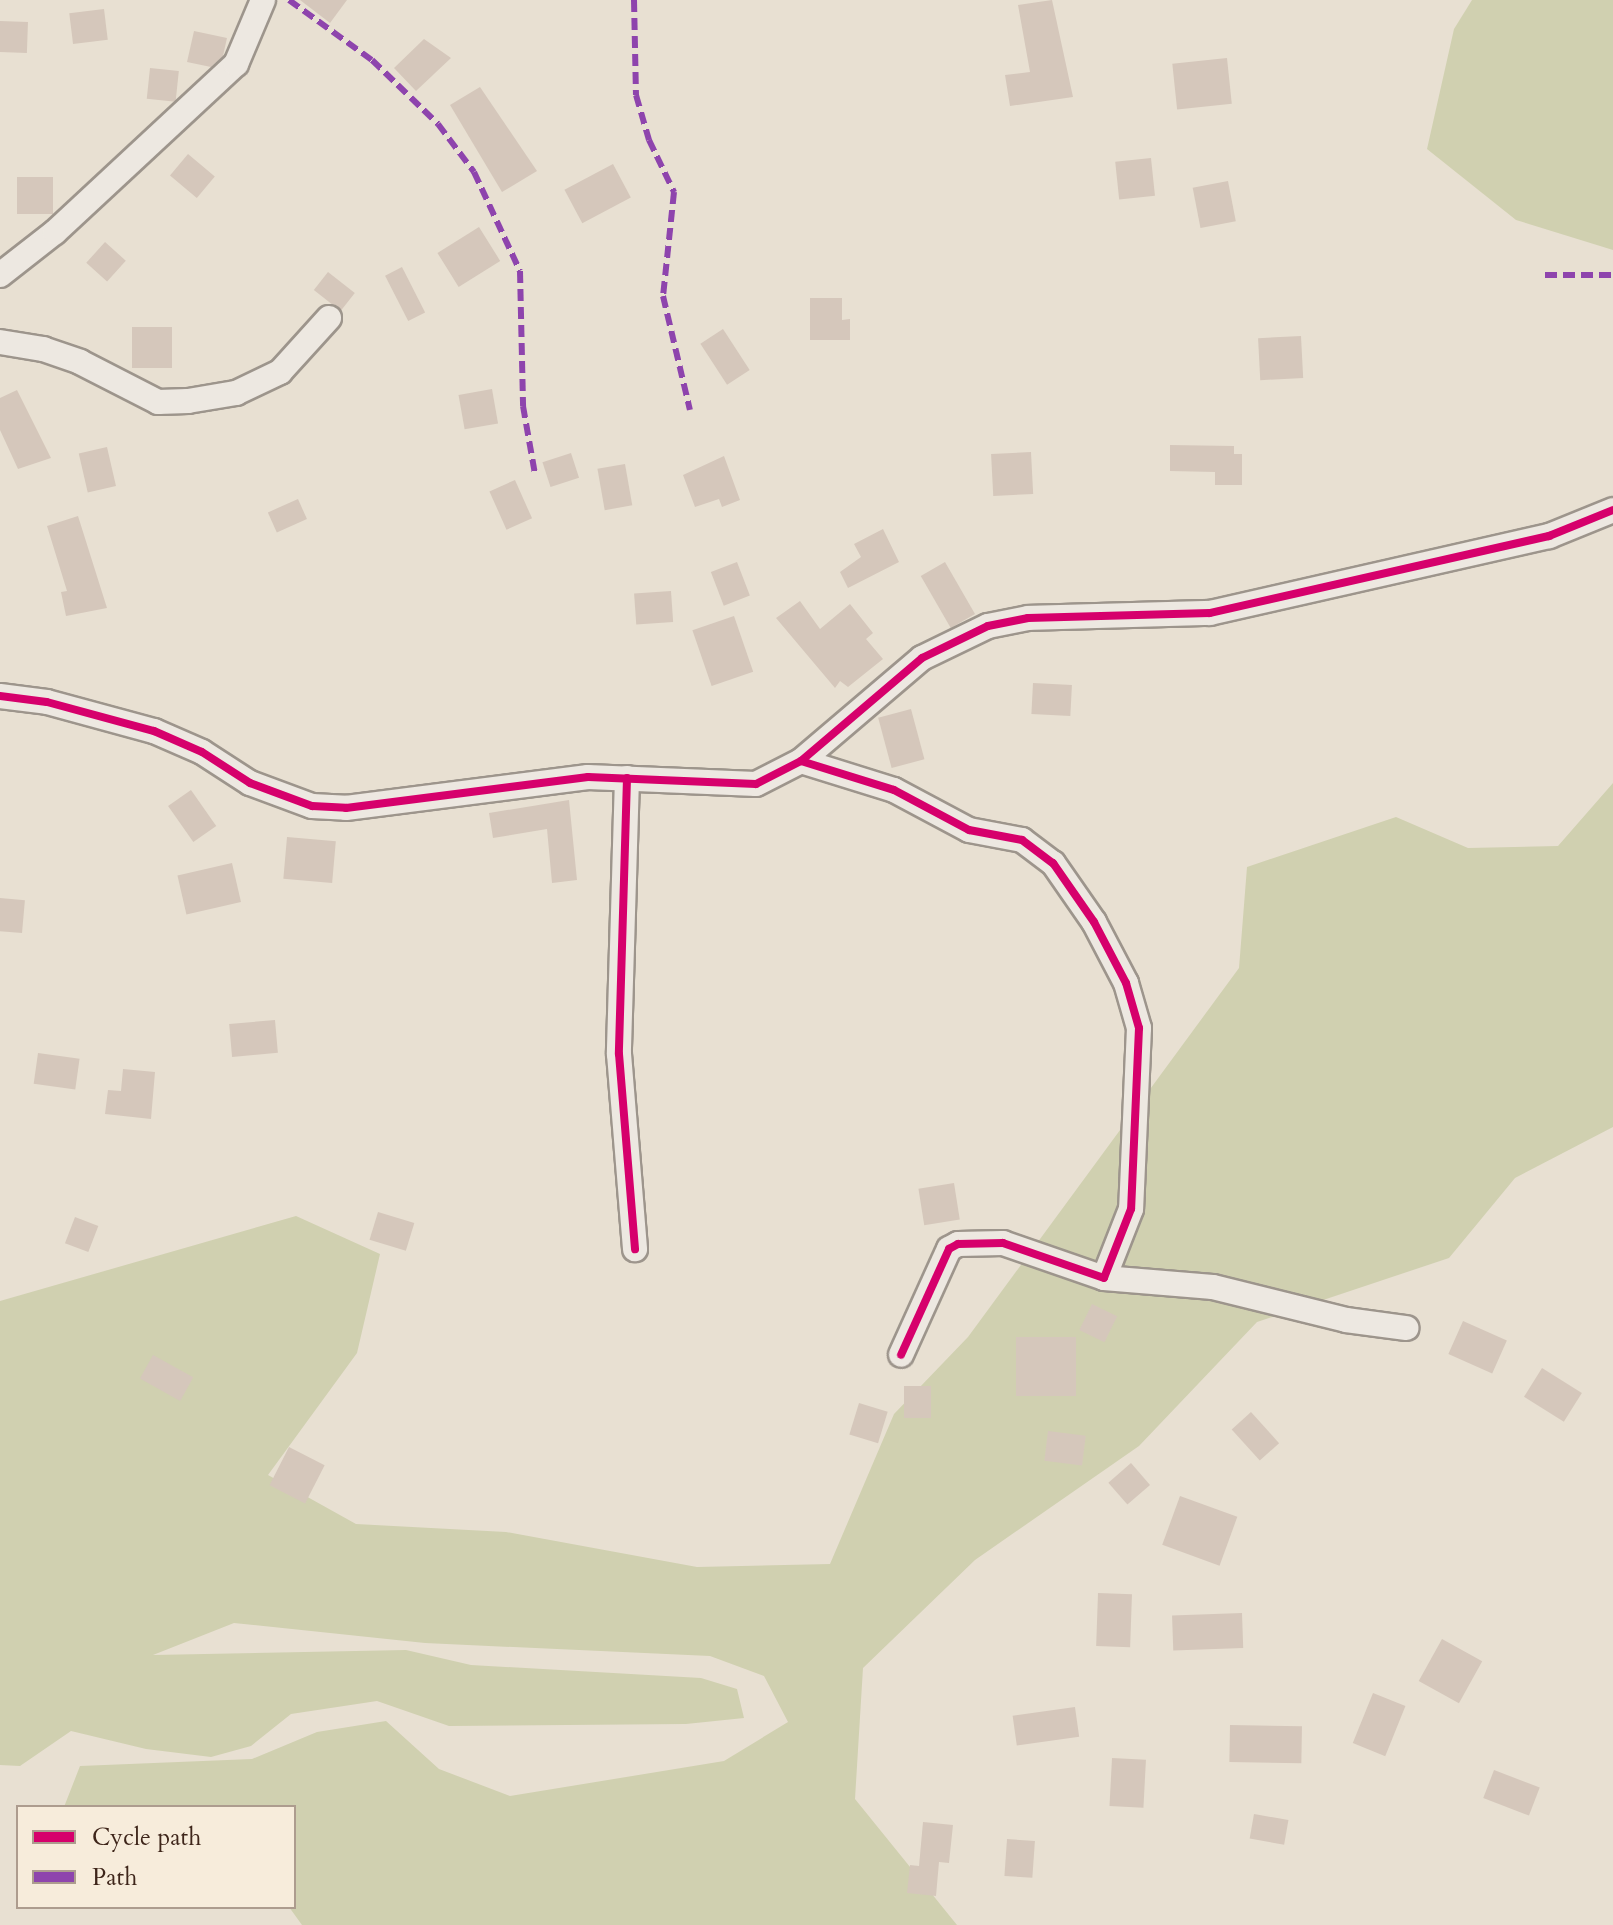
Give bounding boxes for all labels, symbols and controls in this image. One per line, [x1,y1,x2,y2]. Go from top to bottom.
legend [16,1805,296,1909]
text: Cycle path [92,1821,201,1854]
text: Path [92,1861,137,1894]

